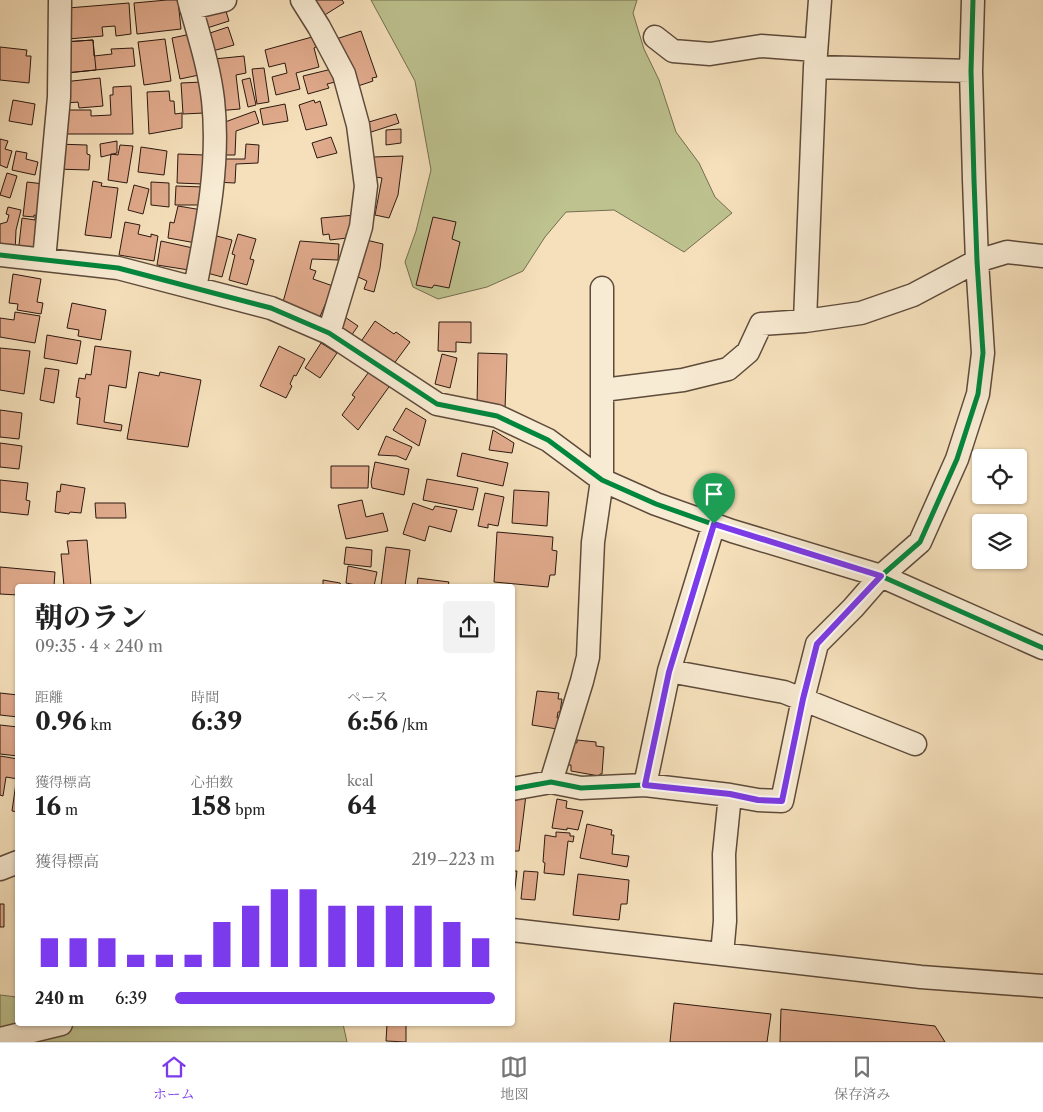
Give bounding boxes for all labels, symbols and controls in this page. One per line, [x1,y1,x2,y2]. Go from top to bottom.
map controls [972,449,1027,569]
button: locate [972,449,1027,504]
pin [693,473,735,524]
icon: arrive [700,480,728,508]
button: layers [972,514,1027,569]
text: 朝のラン [35,600,147,634]
button: share [443,601,495,653]
text: 09:35 · 4 × 240 m [35,636,163,656]
text: 距離 [35,688,63,706]
text: 時間 [191,688,219,706]
text: ペース [347,688,388,706]
text: 0.96 [35,706,87,737]
text: 6:39 [191,706,242,737]
text: 6:56 [347,706,398,737]
text: km [87,716,112,734]
text: /km [398,716,428,734]
text: kcal [347,772,373,790]
text: 獲得標高 [35,773,91,791]
text: 心拍数 [191,773,233,791]
text: 64 [347,790,377,821]
text: 16 [35,791,61,822]
text: 158 [191,791,231,822]
text: m [61,801,78,819]
text: bpm [231,801,265,819]
text: 219–223 m [411,849,495,869]
text: 獲得標高 [35,851,99,871]
text: 240 m [35,988,84,1008]
text: 6:39 [115,988,147,1008]
tab: ホーム [153,1053,195,1103]
tab: 地図 [500,1053,528,1103]
tab: 保存済み [834,1053,890,1103]

